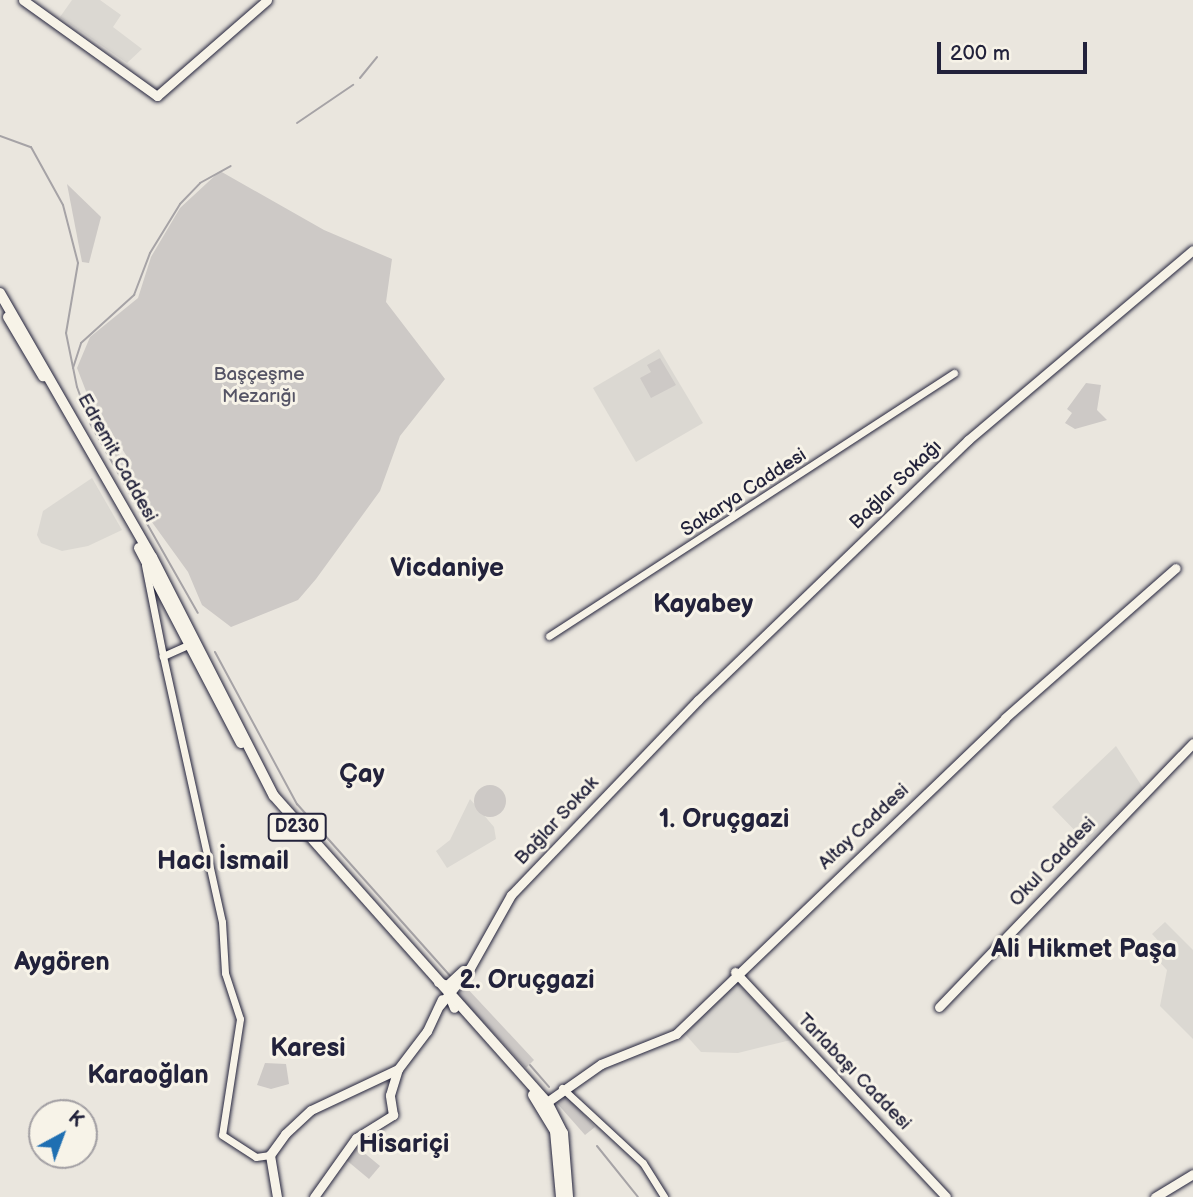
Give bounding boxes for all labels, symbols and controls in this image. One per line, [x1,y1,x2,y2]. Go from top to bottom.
scale bar [941,28,1092,72]
text: 200 m [950,41,1010,66]
park label: Başçeşme Mezarığı [214,364,304,408]
street label: Edremit Caddesi [72,390,162,526]
street label: Bağlar Sokağı [845,435,947,535]
street label: Sakarya Caddesi [677,444,811,542]
district label: Vicdaniye [390,553,504,585]
district label: Kayabey [653,589,753,621]
district label: Çay [339,759,385,791]
street label: Bağlar Sokak [510,772,604,870]
street label: Altay Caddesi [814,779,914,875]
district label: 1. Oruçgazi [659,804,789,836]
road number: D230 [267,812,327,842]
street label: Okul Caddesi [1005,813,1101,911]
district label: Hacı İsmail [157,846,289,878]
district label: Ali Hikmet Paşa [991,934,1177,966]
district label: Aygören [14,947,110,979]
district label: 2. Oruçgazi [459,965,595,997]
street label: Tarlabaşı Caddesi [792,1009,916,1135]
district label: Karesi [270,1033,346,1065]
district label: Karaoğlan [87,1060,209,1092]
north arrow [28,1099,98,1169]
text: K [63,1106,88,1132]
district label: Hisariçi [359,1129,449,1161]

